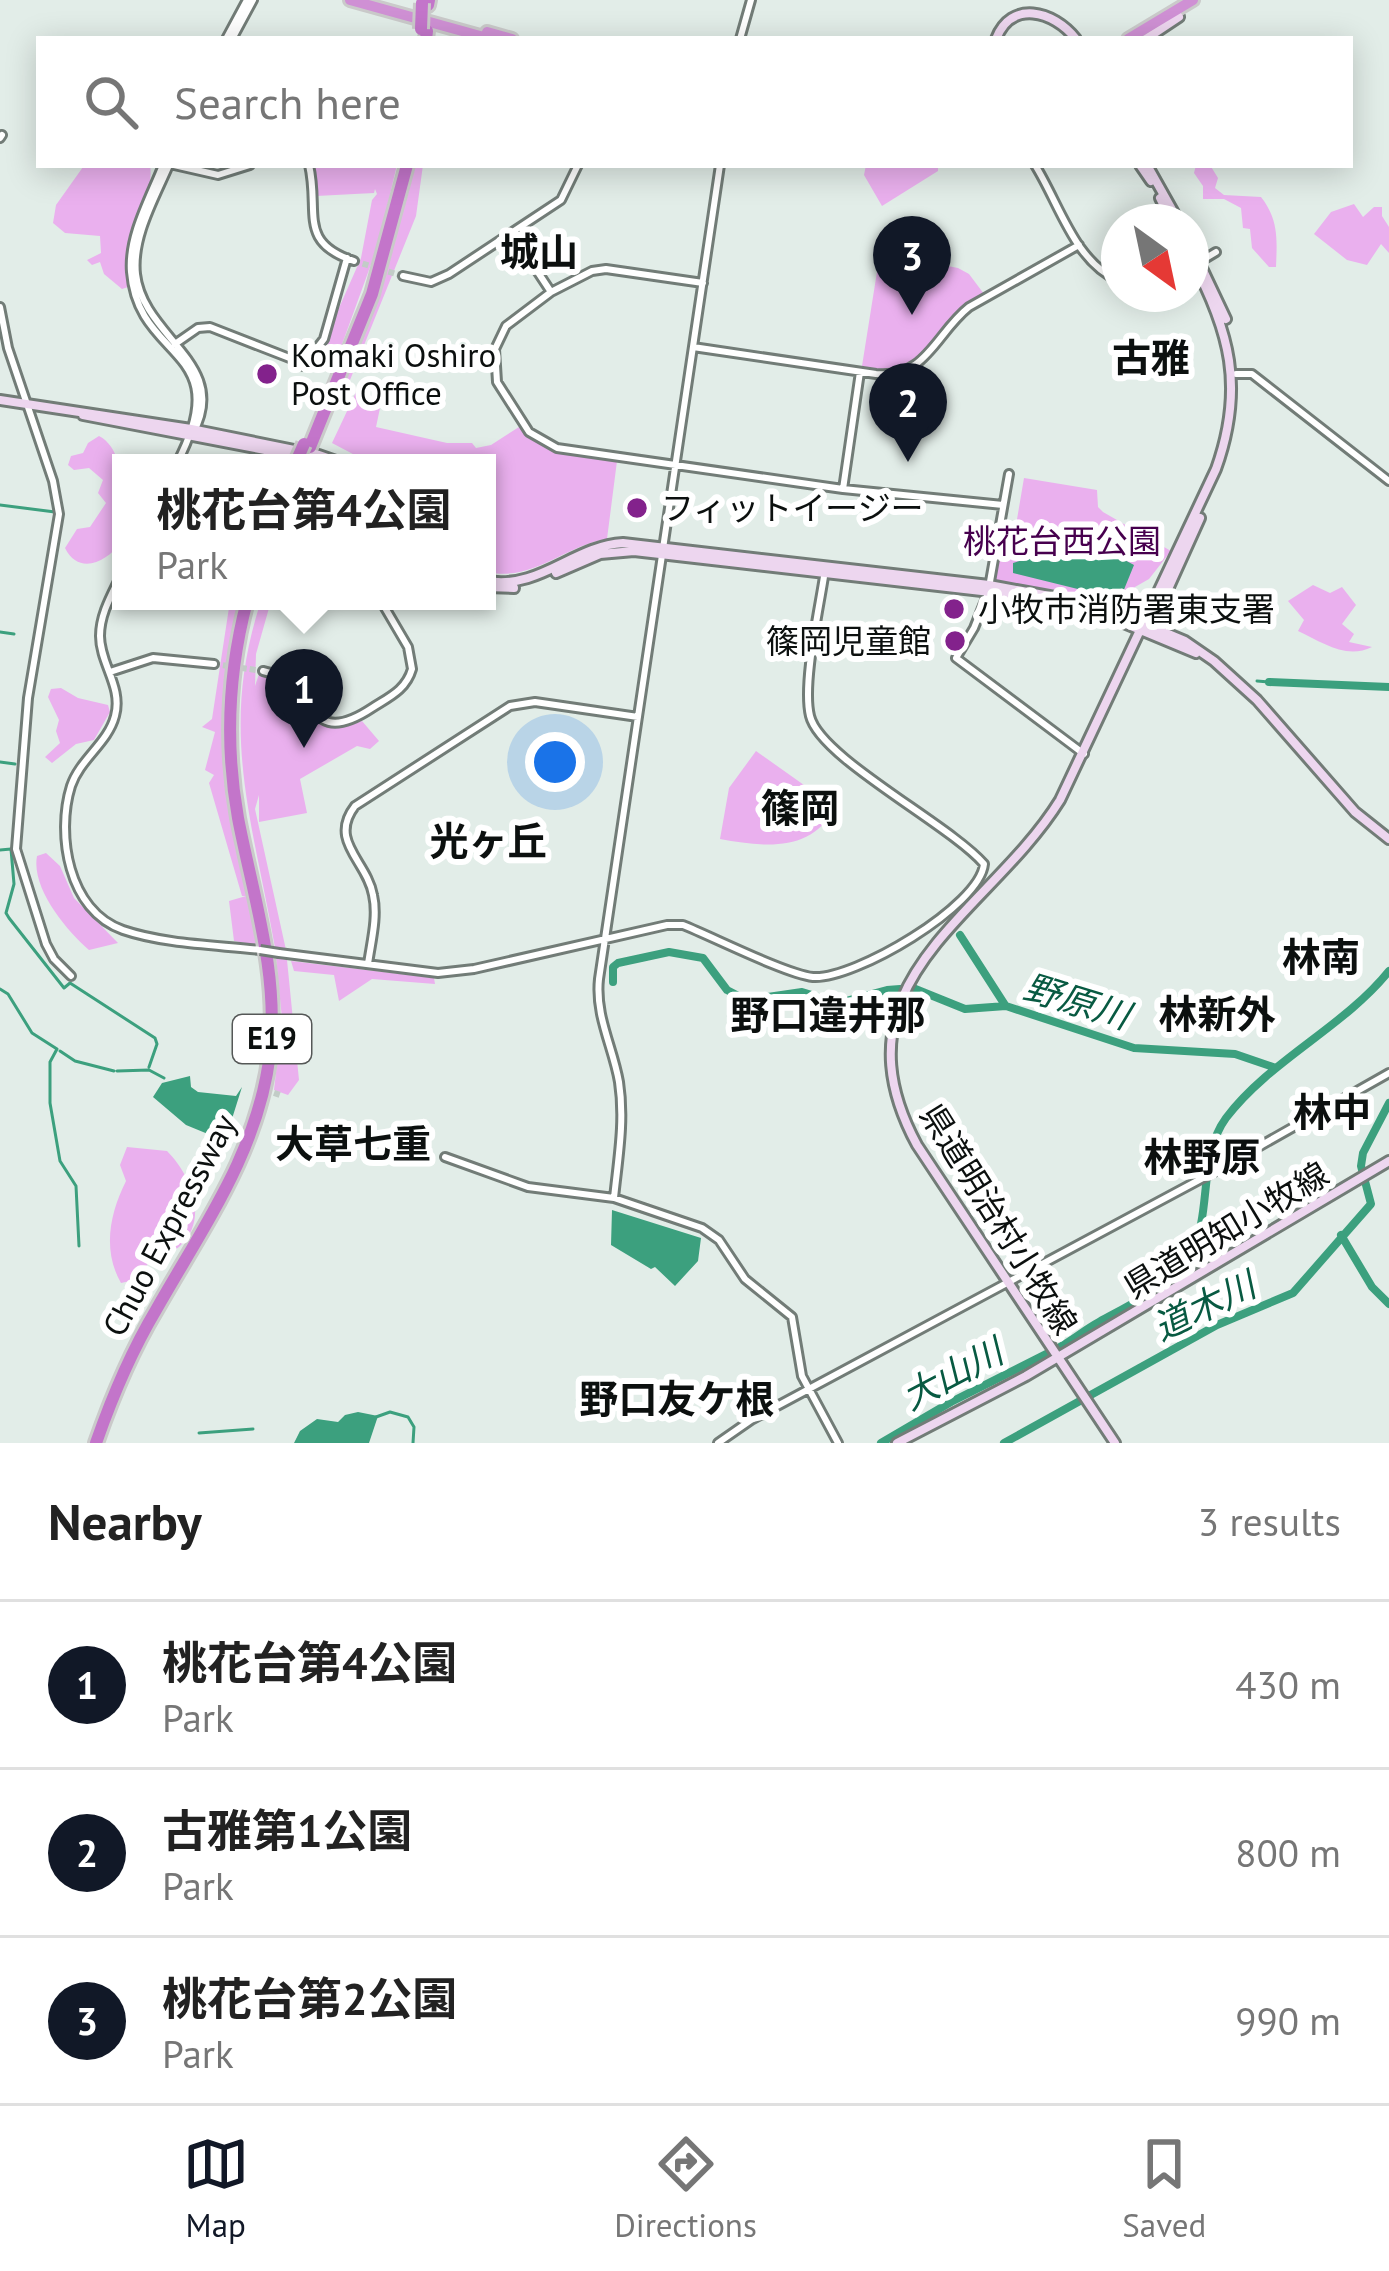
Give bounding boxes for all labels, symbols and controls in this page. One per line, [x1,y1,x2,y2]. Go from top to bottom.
search box [36,36,1353,168]
icon: search [78,69,144,135]
text: Search here [174,73,401,131]
north arrow [1101,204,1209,312]
pin: 3 [873,216,951,315]
district label: 城山 [500,226,578,277]
district label: 古雅 [1112,332,1190,383]
place label: Komaki Oshiro Post Office [291,333,496,414]
marker: Komaki Oshiro Post Office [254,361,280,387]
pin: 2 [869,363,947,462]
popup [112,454,496,610]
text: 桃花台第4公園 [156,480,452,538]
place label: フィットイージー [661,486,924,529]
marker: フィットイージー [624,495,650,521]
park label: 桃花台西公園 [963,519,1161,562]
text: Park [156,539,228,590]
place label: 小牧市消防署東支署 [978,587,1275,630]
marker: 小牧市消防署東支署 [941,596,967,622]
place label: 篠岡児童館 [766,619,931,662]
marker: 篠岡児童館 [942,628,968,654]
pin: 1 [265,649,343,748]
your location [525,732,585,792]
district label: 篠岡 [761,782,839,833]
district label: 光ヶ丘 [429,815,547,866]
district label: 林南 [1282,931,1360,982]
water label: 野原川 [1019,962,1139,1040]
district label: 林新外 [1158,988,1276,1039]
district label: 野口違井那 [730,989,926,1040]
road number: E19 [233,1015,311,1063]
district label: 林中 [1293,1086,1371,1137]
street label: 県道明治村小牧線 [911,1095,1088,1342]
street label: Chuo Expressway [92,1106,245,1343]
district label: 大草七重 [275,1118,431,1169]
district label: 林野原 [1143,1131,1261,1182]
street label: 県道明知小牧線 [1116,1152,1336,1307]
water label: 道木川 [1145,1259,1266,1350]
water label: 大山川 [893,1326,1014,1420]
district label: 野口友ケ根 [579,1373,775,1424]
text: Nearby [48,1488,202,1554]
text: 3 results [1198,1496,1341,1547]
text: 桃花台第4公園 [162,1633,458,1691]
text: 1 [76,1659,98,1710]
text: 430 m [1235,1659,1341,1710]
text: Park [162,1692,234,1743]
text: 古雅第1公園 [162,1801,413,1859]
text: 2 [76,1827,98,1878]
text: 800 m [1235,1827,1341,1878]
text: Park [162,1860,234,1911]
text: 桃花台第2公園 [162,1969,458,2027]
text: 3 [76,1995,98,2046]
text: 990 m [1235,1995,1341,2046]
text: Park [162,2028,234,2079]
tab: Map [183,2131,249,2246]
tab: Directions [614,2131,757,2246]
tab: Saved [1122,2131,1206,2246]

